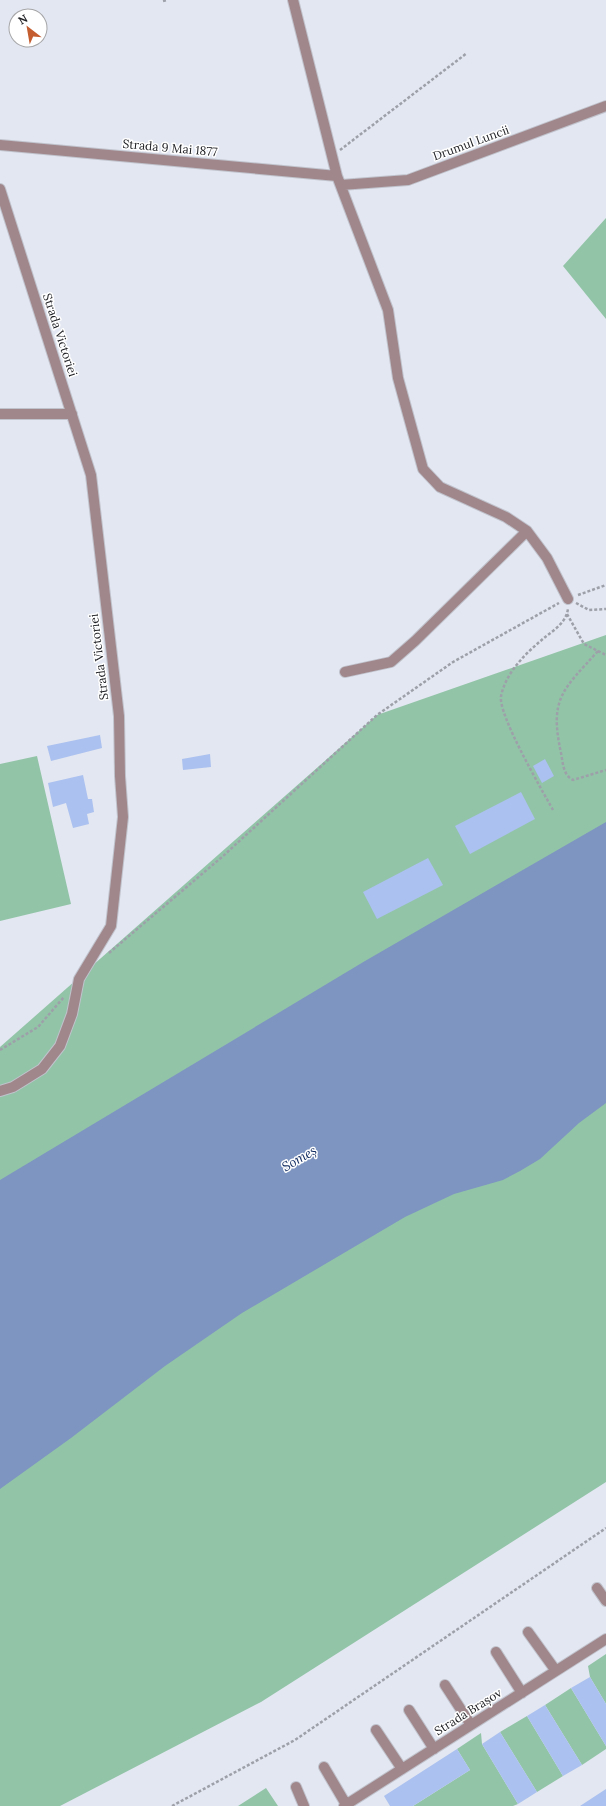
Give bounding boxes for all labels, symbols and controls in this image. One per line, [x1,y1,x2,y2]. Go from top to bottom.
north arrow [8,8,48,48]
text: N [16,11,31,28]
street label: Drumul Luncii [431,122,511,163]
street label: Strada 9 Mai 1877 [122,136,219,159]
street label: Strada Victoriei [40,291,81,378]
street label: Strada Victoriei [86,613,111,701]
water label: Someș [279,1142,320,1175]
street label: Strada Brașov [431,1684,505,1738]

